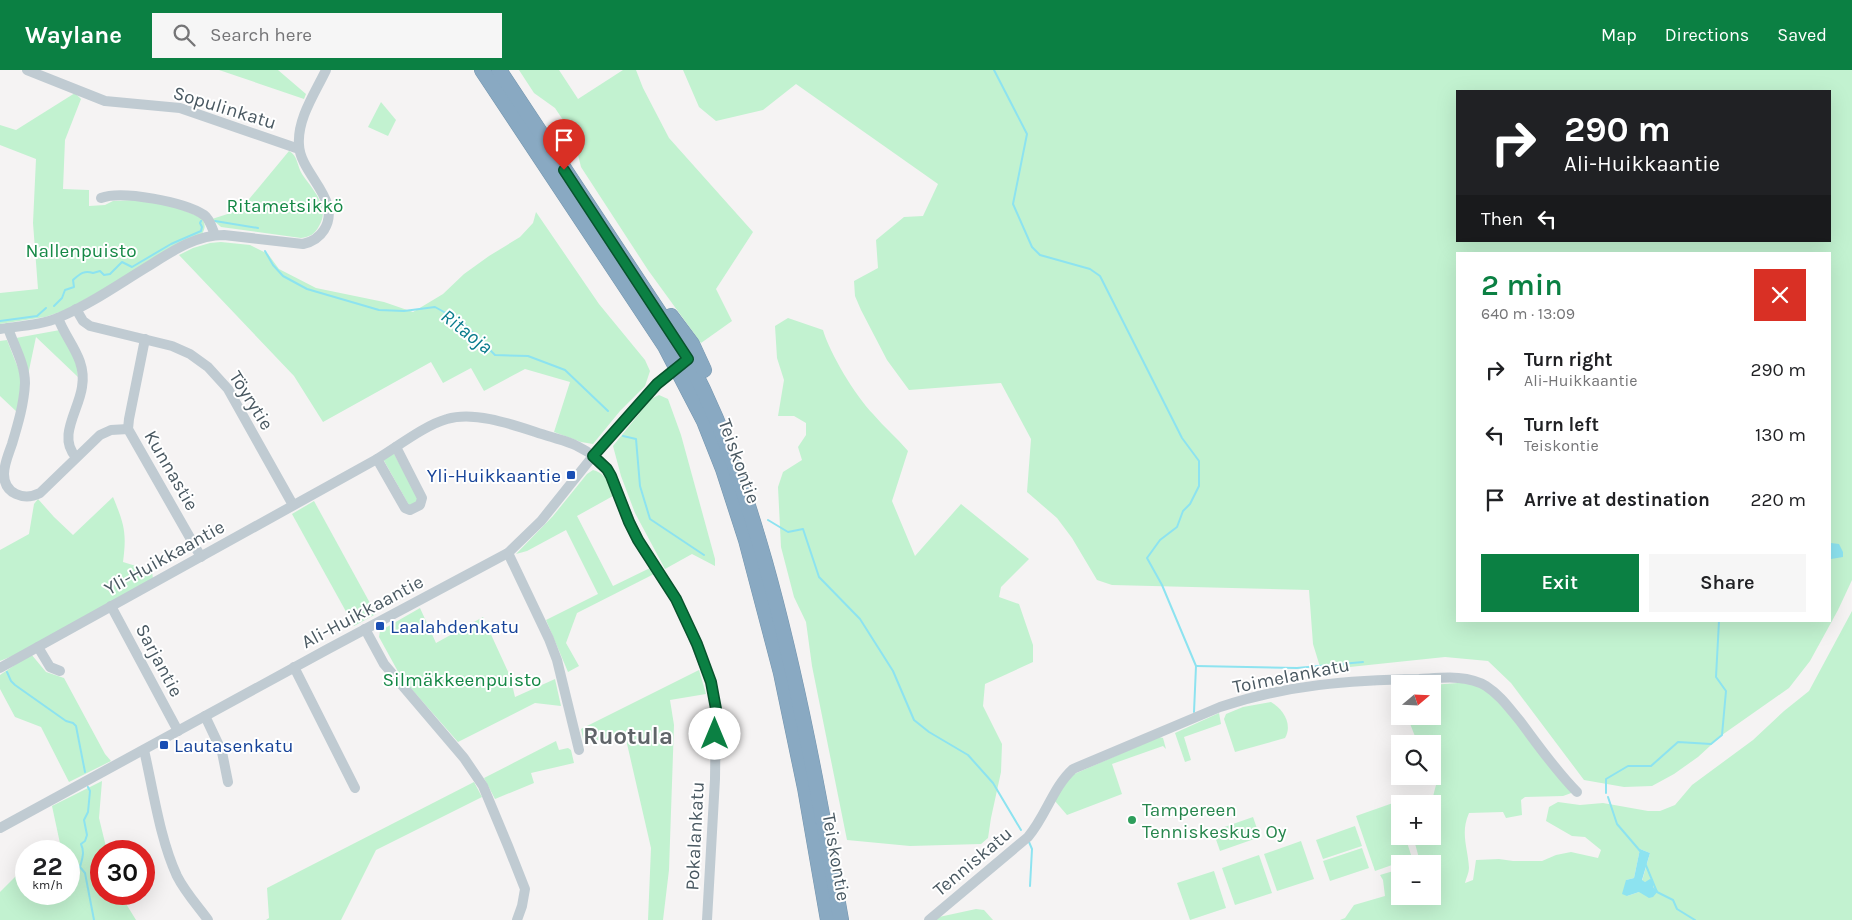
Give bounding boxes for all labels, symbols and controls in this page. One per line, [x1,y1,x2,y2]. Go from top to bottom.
search box [152,13,502,58]
text: Waylane [25,21,122,49]
icon: search [170,21,198,49]
text: Search here [210,24,312,46]
text: Map [1601,24,1637,46]
text: Directions [1665,24,1749,46]
text: Saved [1777,24,1827,46]
street label: Sopulinkatu [170,82,279,134]
text: 290 m [1564,109,1671,150]
icon: right [1481,110,1546,175]
pin [543,119,585,170]
icon: arrive [550,126,578,154]
text: Ali-Huikkaantie [1564,151,1720,177]
park label: Ritametsikkö [226,195,344,217]
icon: left [1533,205,1561,233]
text: Then [1481,208,1523,230]
park label: Nallenpuisto [25,240,137,262]
text: 2 min [1481,267,1563,303]
button: close [1754,269,1806,321]
water label: Ritaoja [436,304,497,359]
text: 640 m · 13:09 [1481,304,1575,323]
text: Turn right [1524,349,1613,371]
icon: right [1481,356,1509,384]
text: 290 m [1750,359,1806,381]
street label: Töyrytie [224,367,278,434]
text: Ali-Huikkaantie [1524,371,1637,390]
text: Turn left [1524,414,1599,436]
street label: Teiskontie [714,416,765,507]
icon: left [1481,421,1509,449]
text: 130 m [1755,424,1806,446]
street label: Kunnastie [139,426,203,515]
text: Teiskontie [1524,436,1599,455]
place label: Yli-Huikkaantie [427,465,561,487]
marker: Yli-Huikkaantie [565,469,577,481]
icon: arrive [1481,486,1509,514]
text: Arrive at destination [1524,489,1710,511]
text: 220 m [1750,489,1806,511]
street label: Yli-Huikkaantie [100,516,229,600]
button: Exit [1481,554,1639,612]
button: Share [1649,554,1806,612]
street label: Ali-Huikkaantie [298,571,427,653]
place label: Laalahdenkatu [390,616,519,638]
street label: Sarjantie [131,620,187,701]
marker: Laalahdenkatu [374,620,386,632]
street label: Toimelankatu [1231,654,1352,698]
park label: Silmäkkeenpuisto [383,669,541,691]
north arrow [1391,675,1441,725]
map controls [1391,675,1441,905]
position arrow [688,707,740,759]
district label: Ruotula [583,722,673,750]
place label: Lautasenkatu [174,735,293,757]
button: search [1391,735,1441,785]
marker: Lautasenkatu [158,739,170,751]
street label: Pokalankatu [681,781,709,891]
button: + [1391,795,1441,845]
place label: Tampereen Tenniskeskus Oy [1142,799,1287,843]
street label: Teiskontie [817,812,855,903]
marker: Tampereen Tenniskeskus Oy [1126,814,1138,826]
street label: Tenniskatu [929,822,1017,901]
speed limit sign: 30 [90,840,155,905]
text: 22 [32,852,63,881]
button: − [1391,855,1441,905]
text: km/h [32,878,63,892]

